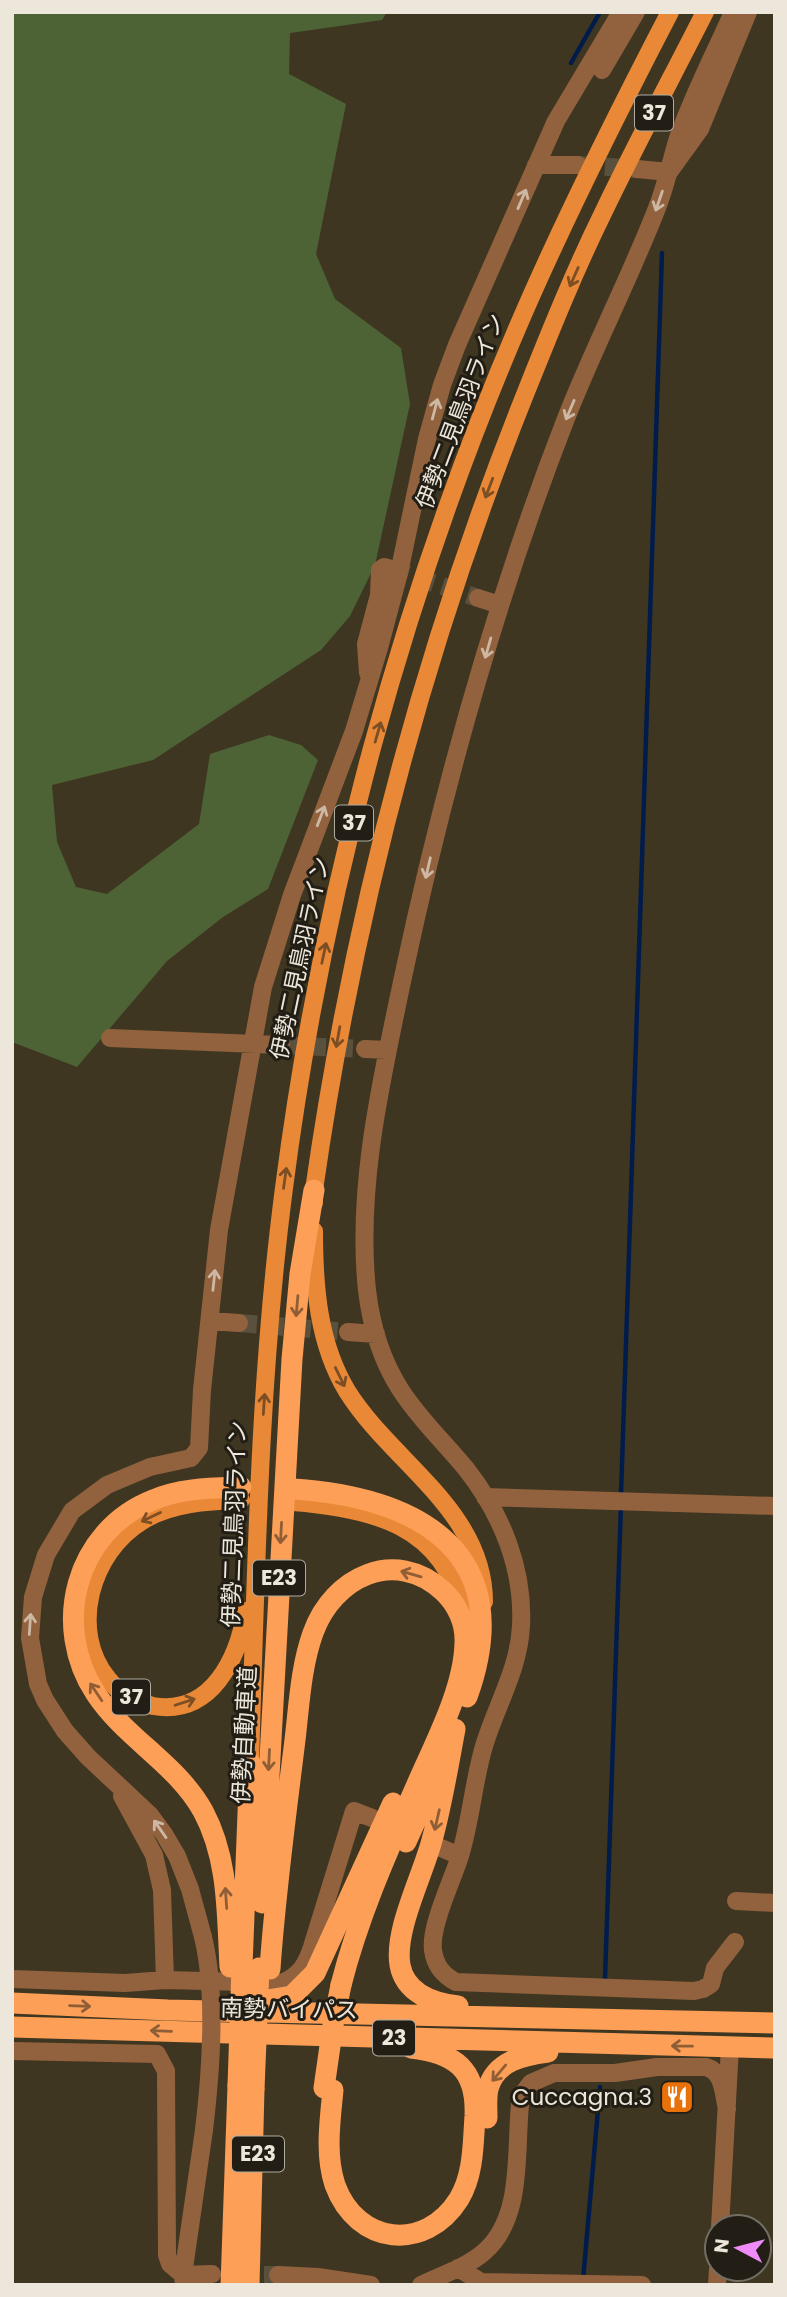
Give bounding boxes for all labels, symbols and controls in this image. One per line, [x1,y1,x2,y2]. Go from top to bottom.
road number: 37 [635,96,673,130]
one-way arrow [516,188,529,210]
one-way arrow [652,189,664,211]
one-way arrow [567,265,580,287]
street label: 伊勢二見鳥羽ライン [408,309,512,513]
one-way arrow [430,398,443,420]
one-way arrow [563,399,576,420]
one-way arrow [482,476,495,498]
one-way arrow [480,637,493,659]
one-way arrow [372,722,385,744]
one-way arrow [316,805,329,827]
road number: 37 [335,806,373,840]
street label: 伊勢二見鳥羽ライン [263,853,337,1063]
one-way arrow [420,856,434,879]
one-way arrow [317,942,331,965]
one-way arrow [331,1025,345,1048]
one-way arrow [279,1167,292,1189]
one-way arrow [208,1269,221,1292]
one-way arrow [290,1294,303,1317]
one-way arrow [334,1366,348,1387]
one-way arrow [258,1393,271,1416]
street label: 伊勢二見鳥羽ライン [214,1420,254,1628]
one-way arrow [141,1511,162,1525]
one-way arrow [274,1521,287,1544]
road number: E23 [253,1560,305,1596]
one-way arrow [400,1567,422,1580]
one-way arrow [24,1613,37,1636]
street label: 伊勢自動車道 [224,1665,264,1805]
road number: 37 [112,1680,150,1714]
one-way arrow [88,1683,103,1702]
one-way arrow [173,1695,195,1708]
one-way arrow [263,1748,276,1771]
one-way arrow [430,1808,443,1831]
one-way arrow [153,1820,167,1839]
one-way arrow [219,1888,232,1910]
street label: 南勢バイパス [220,1992,358,2026]
one-way arrow [69,1999,92,2012]
road number: 23 [373,2021,415,2056]
one-way arrow [149,2025,172,2038]
one-way arrow [671,2039,694,2053]
one-way arrow [491,2063,507,2081]
restaurant icon: Cuccagna.3 [658,2078,696,2116]
place label: Cuccagna.3 [512,2081,652,2113]
road number: E23 [232,2136,284,2172]
north arrow [703,2213,773,2283]
text: N [707,2237,736,2255]

